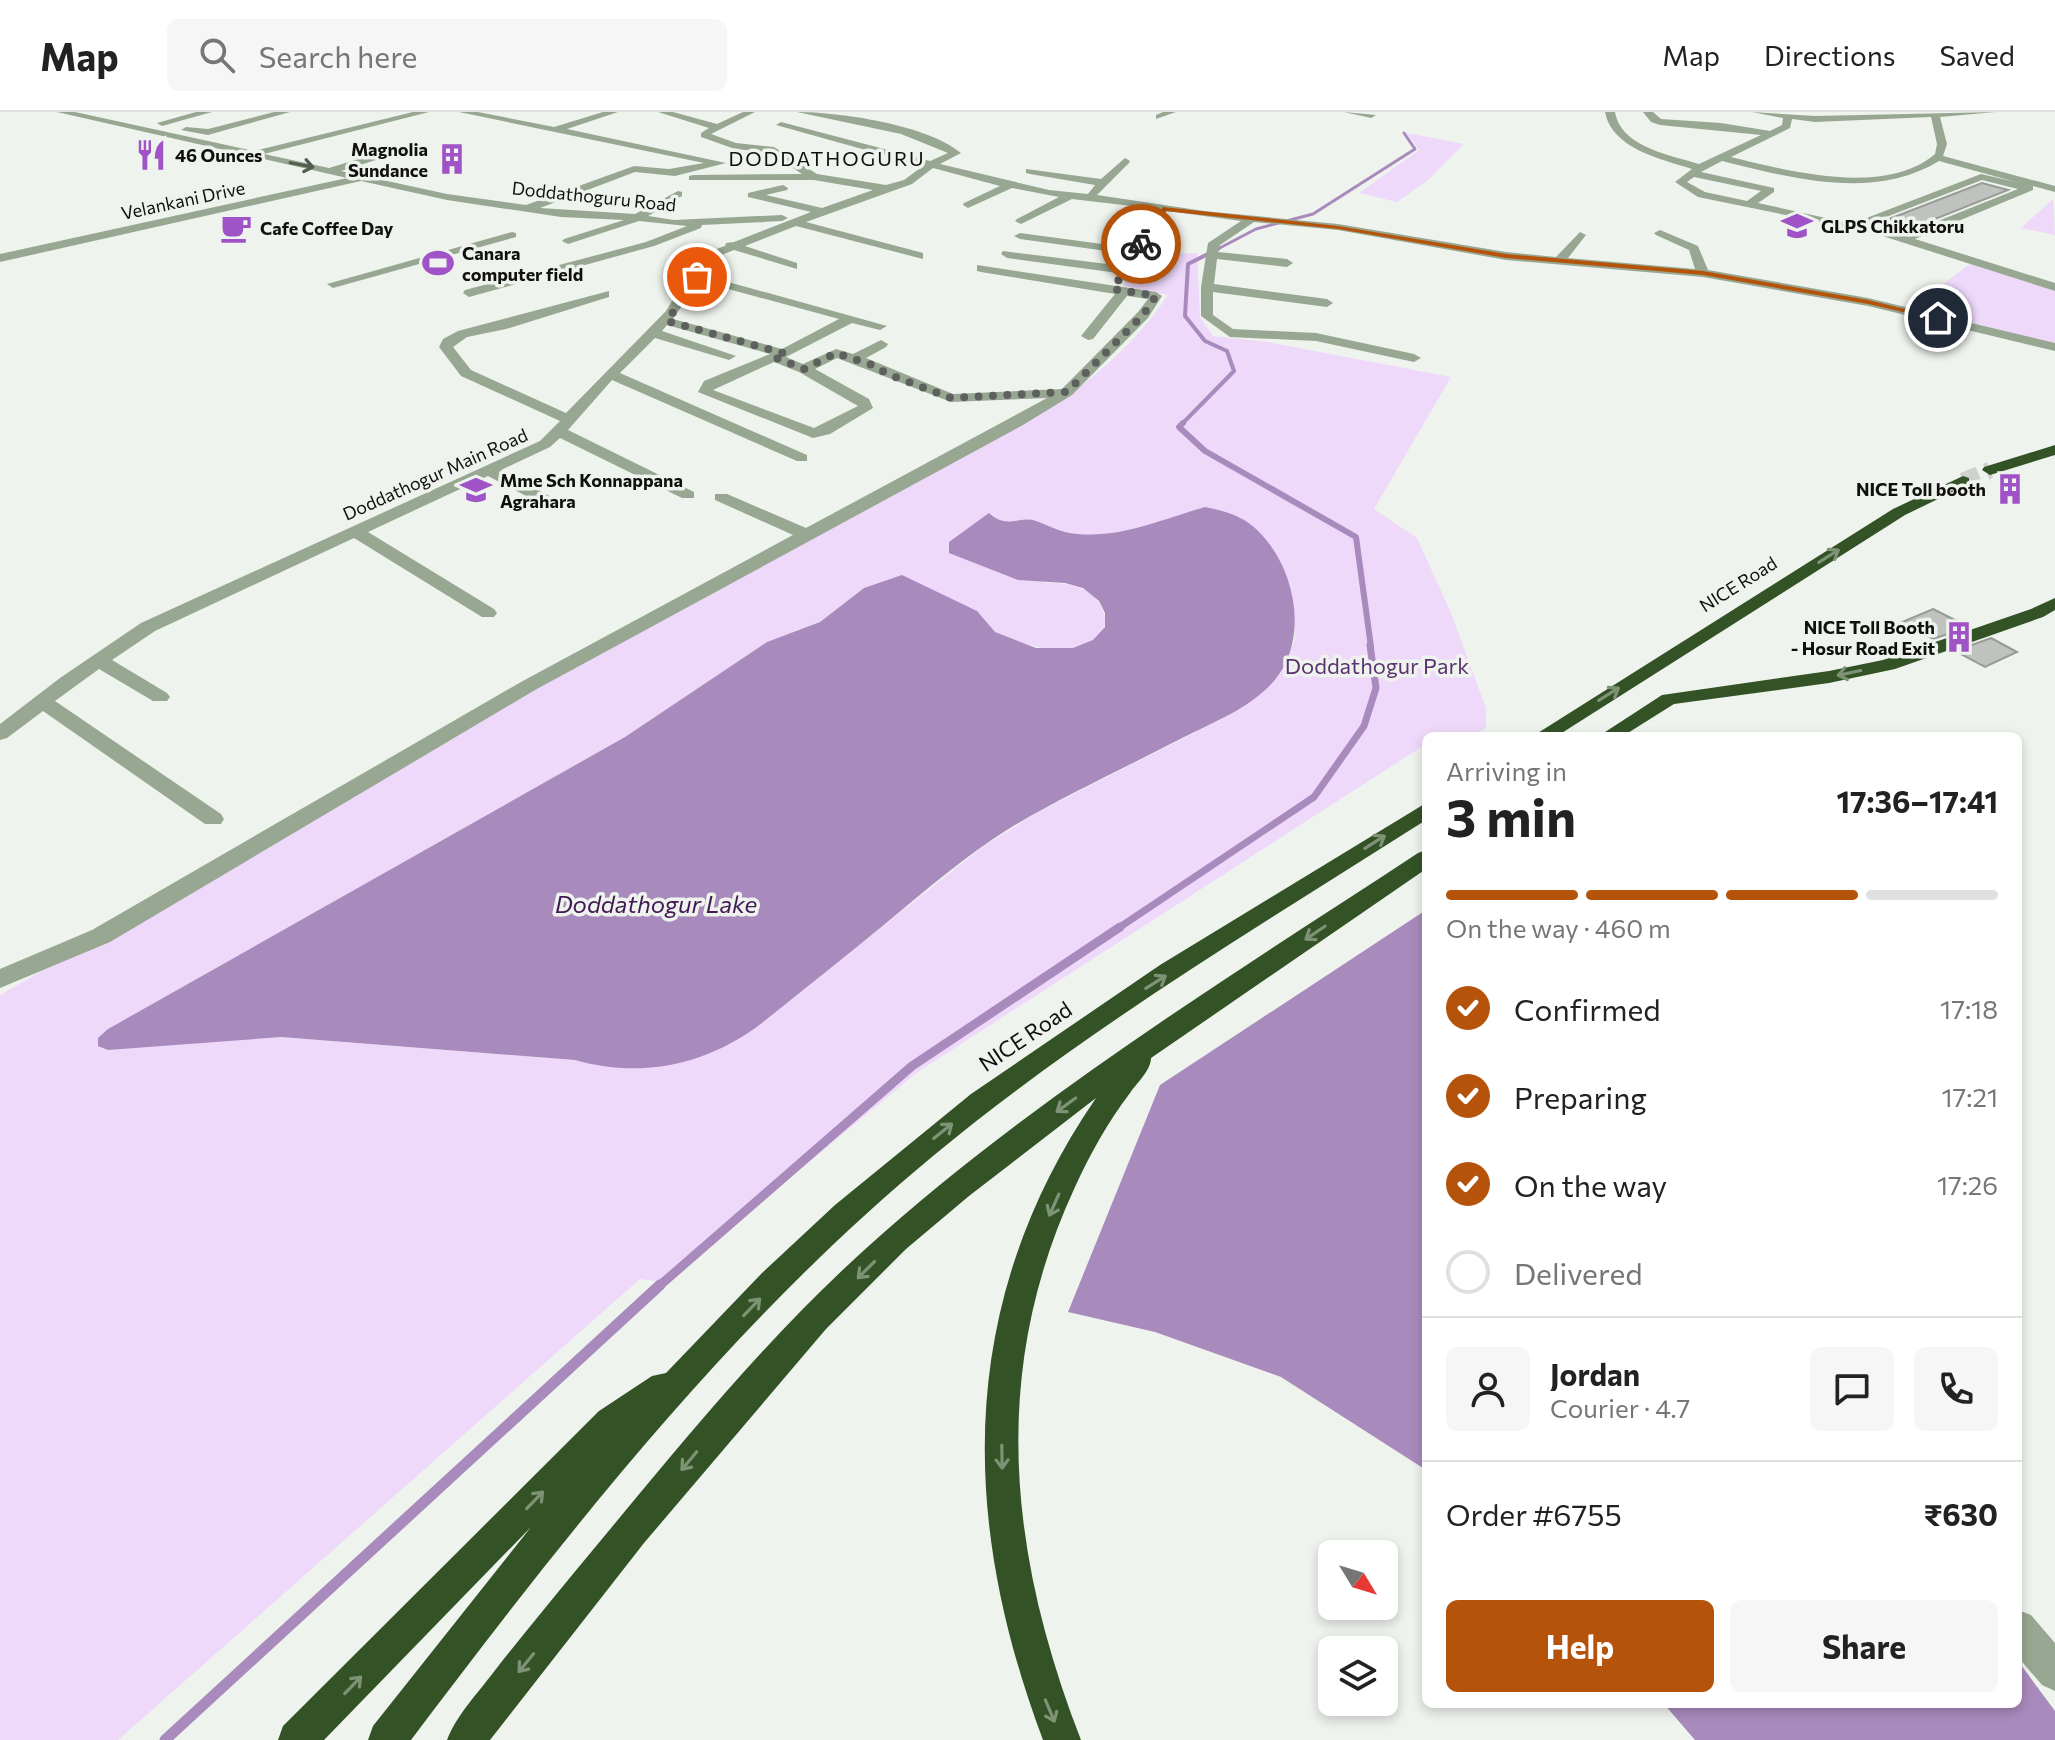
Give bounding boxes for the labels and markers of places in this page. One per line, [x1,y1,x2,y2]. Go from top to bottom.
restaurant icon: 46 Ounces [134,138,168,172]
place label: Magnolia Sundance [348,138,428,181]
building icon: Magnolia Sundance [435,142,469,176]
place label: 46 Ounces [175,144,263,166]
school or university icon: GLPS Chikkatoru [1780,209,1814,243]
cafe icon: Cafe Coffee Day [219,211,253,245]
place label: GLPS Chikkatoru [1821,215,1964,237]
place label: Cafe Coffee Day [260,217,394,239]
place label: Canara computer field [462,242,583,285]
pin [663,243,731,311]
sports icon: Canara computer field [421,246,455,280]
pin [1904,284,1972,352]
place label: Mme Sch Konnappana Agrahara [500,469,683,512]
building icon: NICE Toll booth [1993,472,2027,506]
school or university icon: Mme Sch Konnappana Agrahara [459,473,493,507]
place label: NICE Toll booth [1856,478,1986,500]
place label: NICE Toll Booth - Hosur Road Exit [1791,616,1935,659]
building icon: NICE Toll Booth - Hosur Road Exit [1942,620,1976,654]

